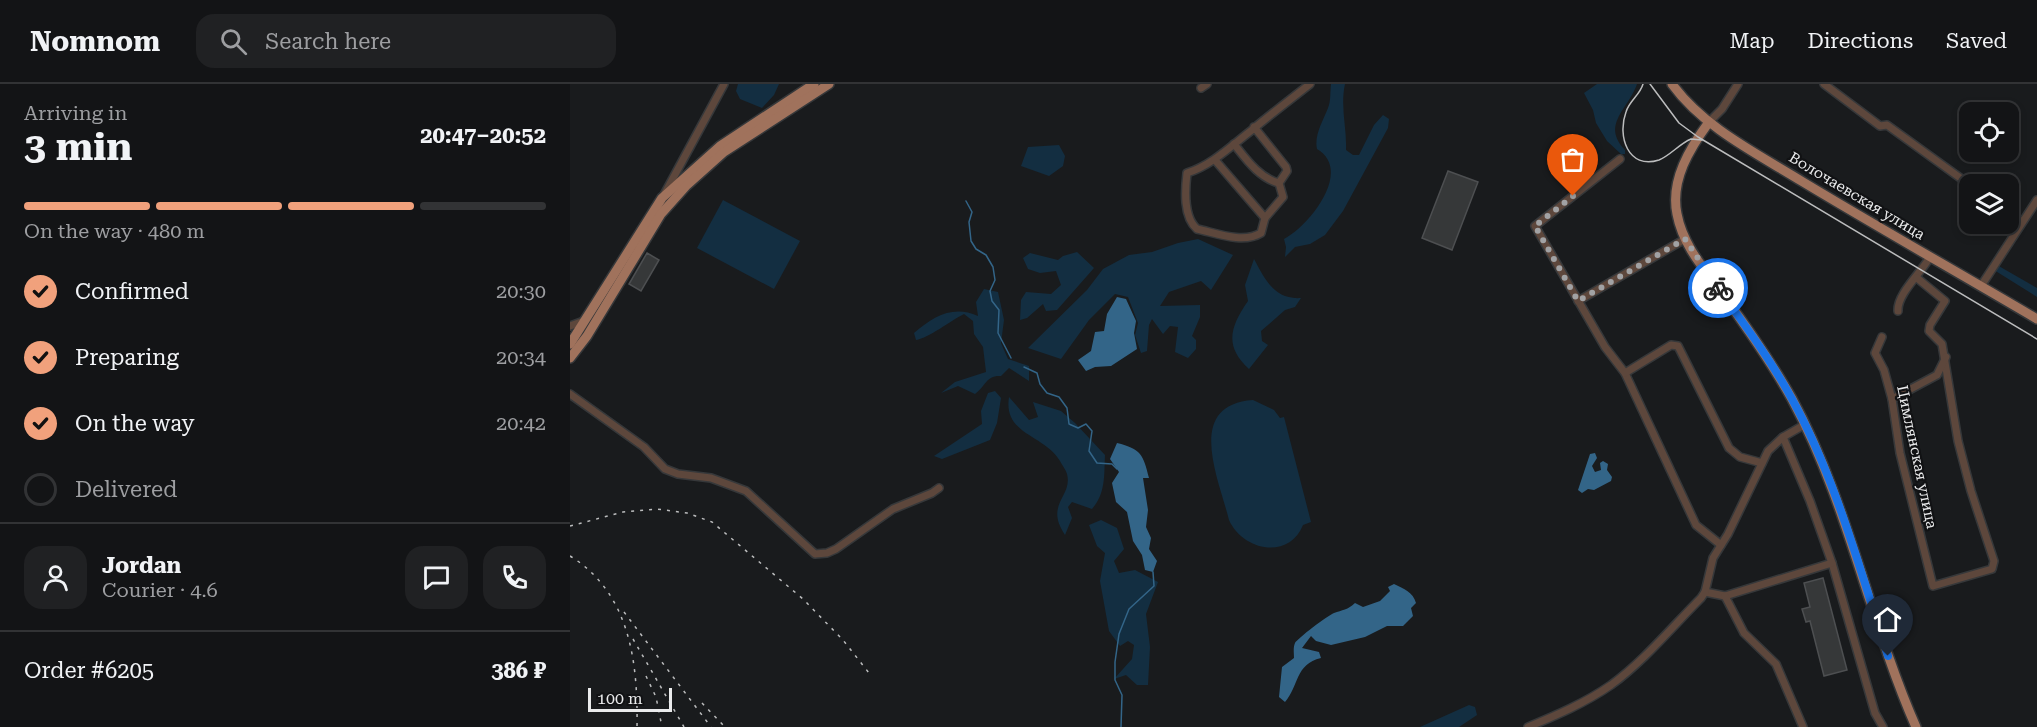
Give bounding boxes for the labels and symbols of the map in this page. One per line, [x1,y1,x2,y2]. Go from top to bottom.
pin [1547,134,1598,196]
street label: Волочаевская улица [1786,148,1928,244]
courier [1688,258,1748,318]
street label: Цимлянская улица [1893,384,1941,530]
pin [1862,594,1913,656]
scale bar [588,685,672,712]

